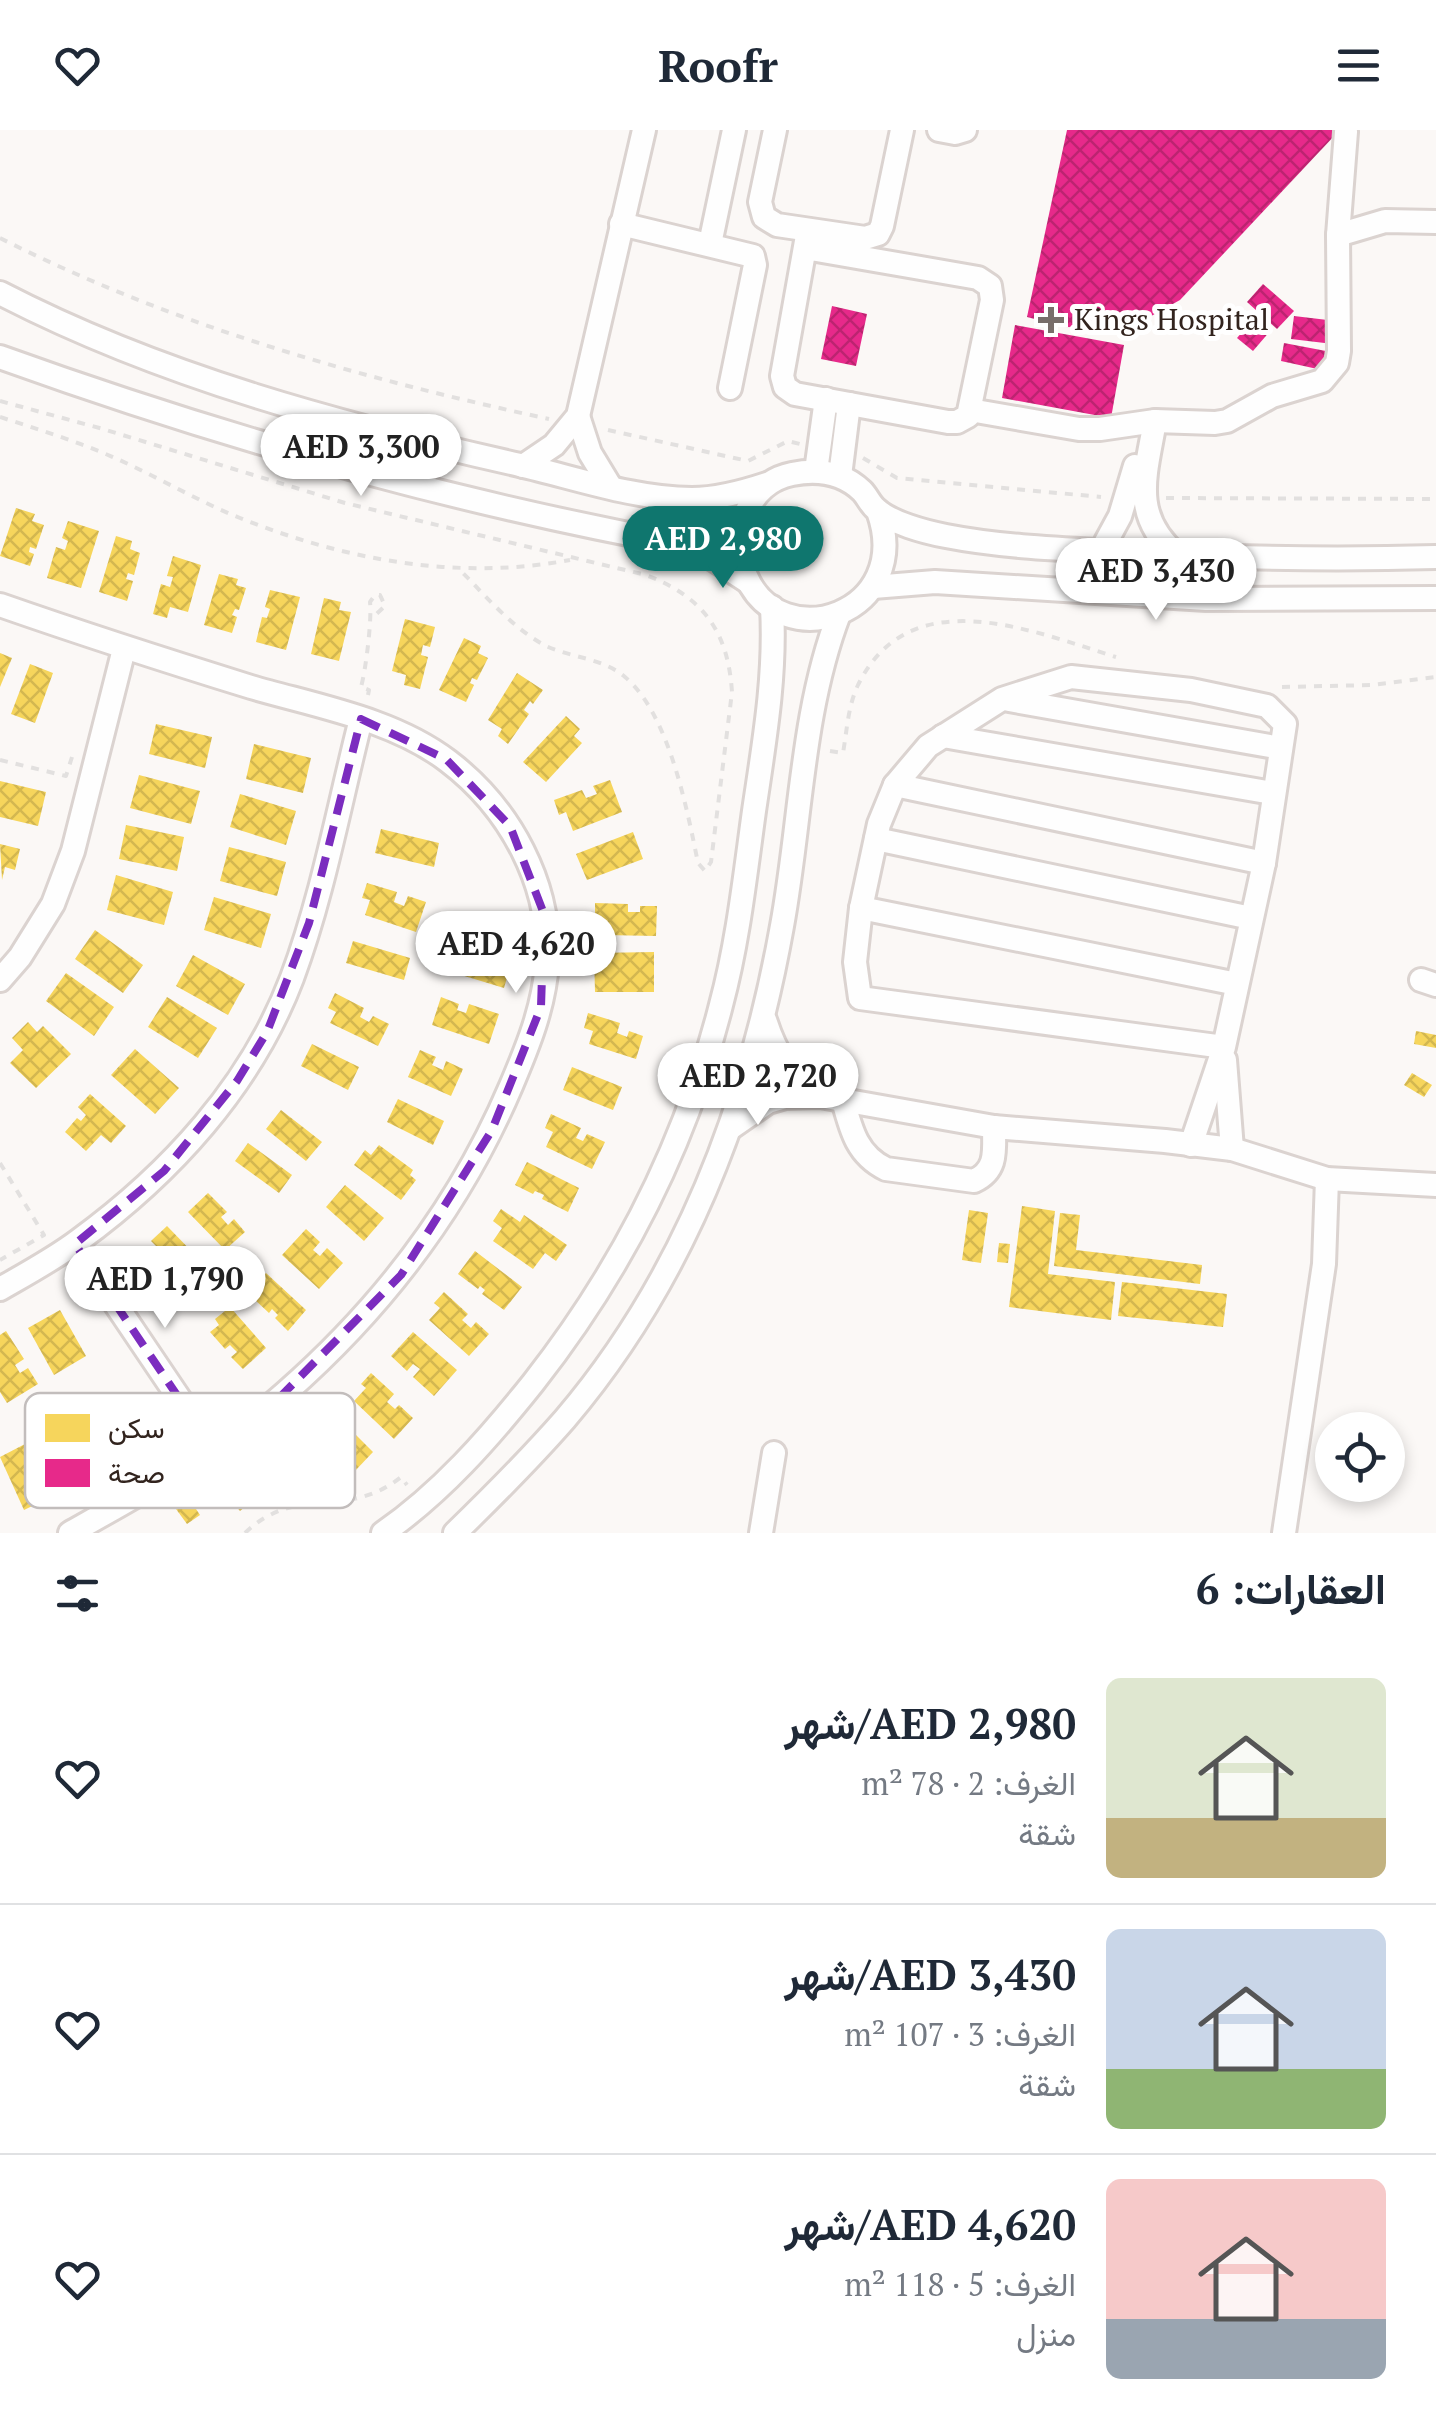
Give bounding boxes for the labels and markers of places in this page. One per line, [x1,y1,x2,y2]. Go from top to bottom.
place label: Kings Hospital [1074,299,1269,339]
marker: Kings Hospital [1038,307,1064,333]
pin: AED 3,300 [247,414,475,499]
pin: AED 2,980 [609,506,837,591]
pin: AED 3,430 [1042,538,1270,623]
pin: AED 4,620 [402,911,630,996]
pin: AED 2,720 [644,1043,872,1128]
pin: AED 1,790 [51,1246,279,1331]

